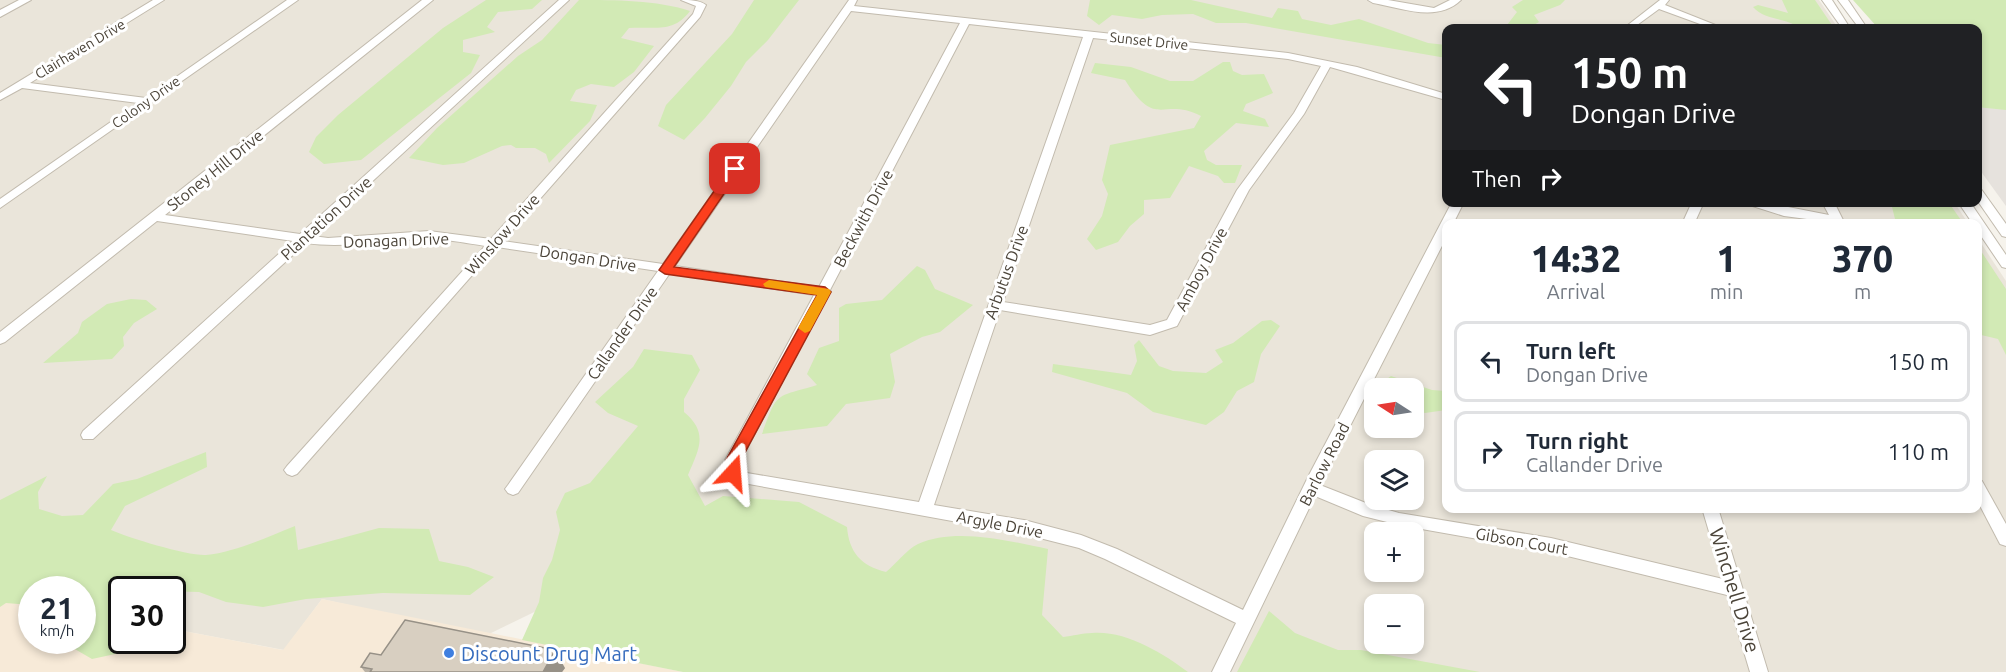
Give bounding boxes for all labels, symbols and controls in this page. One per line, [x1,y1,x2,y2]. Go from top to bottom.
street label: Clairhaven Drive [32,16,128,82]
street label: Sunset Drive [1109,29,1189,53]
icon: left [1472,48,1550,126]
text: 150 m [1571,49,1688,96]
street label: Colony Drive [109,73,183,131]
text: Dongan Drive [1571,98,1736,128]
street label: Stoney Hill Drive [163,126,267,214]
pin [709,143,760,194]
icon: arrive [718,152,751,185]
icon: right [1534,162,1567,195]
street label: Beckwith Drive [830,166,896,270]
text: Then [1472,166,1522,191]
street label: Plantation Drive [277,173,375,263]
street label: Winslow Drive [461,190,543,278]
street label: Arbutus Drive [981,222,1031,322]
street label: Amboy Drive [1171,224,1231,314]
street label: Donagan Drive [343,229,449,251]
text: 14:32 [1531,238,1621,279]
text: 1 [1716,238,1737,279]
text: 370 [1832,238,1893,279]
street label: Dongan Drive [538,241,638,275]
text: Arrival [1547,280,1605,303]
text: min [1710,280,1743,303]
text: m [1854,280,1871,303]
street label: Callander Drive [583,283,661,383]
text: Turn left [1526,338,1616,363]
icon: left [1475,345,1508,378]
text: 150 m [1888,349,1949,374]
text: Dongan Drive [1526,363,1648,386]
north arrow [1364,378,1424,438]
map controls [1364,378,1424,654]
street label: Barlow Road [1295,419,1353,509]
text: Turn right [1526,428,1628,453]
icon: right [1475,435,1508,468]
text: 110 m [1888,439,1949,464]
position arrow [701,441,765,505]
button: layers [1364,450,1424,510]
text: Callander Drive [1526,453,1663,476]
street label: Argyle Drive [955,507,1045,541]
button: + [1364,522,1424,582]
street label: Gibson Court [1474,524,1570,558]
street label: Winchell Drive [1705,525,1765,655]
speed limit sign: 30 [108,576,186,654]
text: 21 [40,591,74,625]
button: − [1364,594,1424,654]
text: km/h [40,622,74,639]
place label: Discount Drug Mart [461,642,637,665]
marker: Discount Drug Mart [442,646,456,660]

